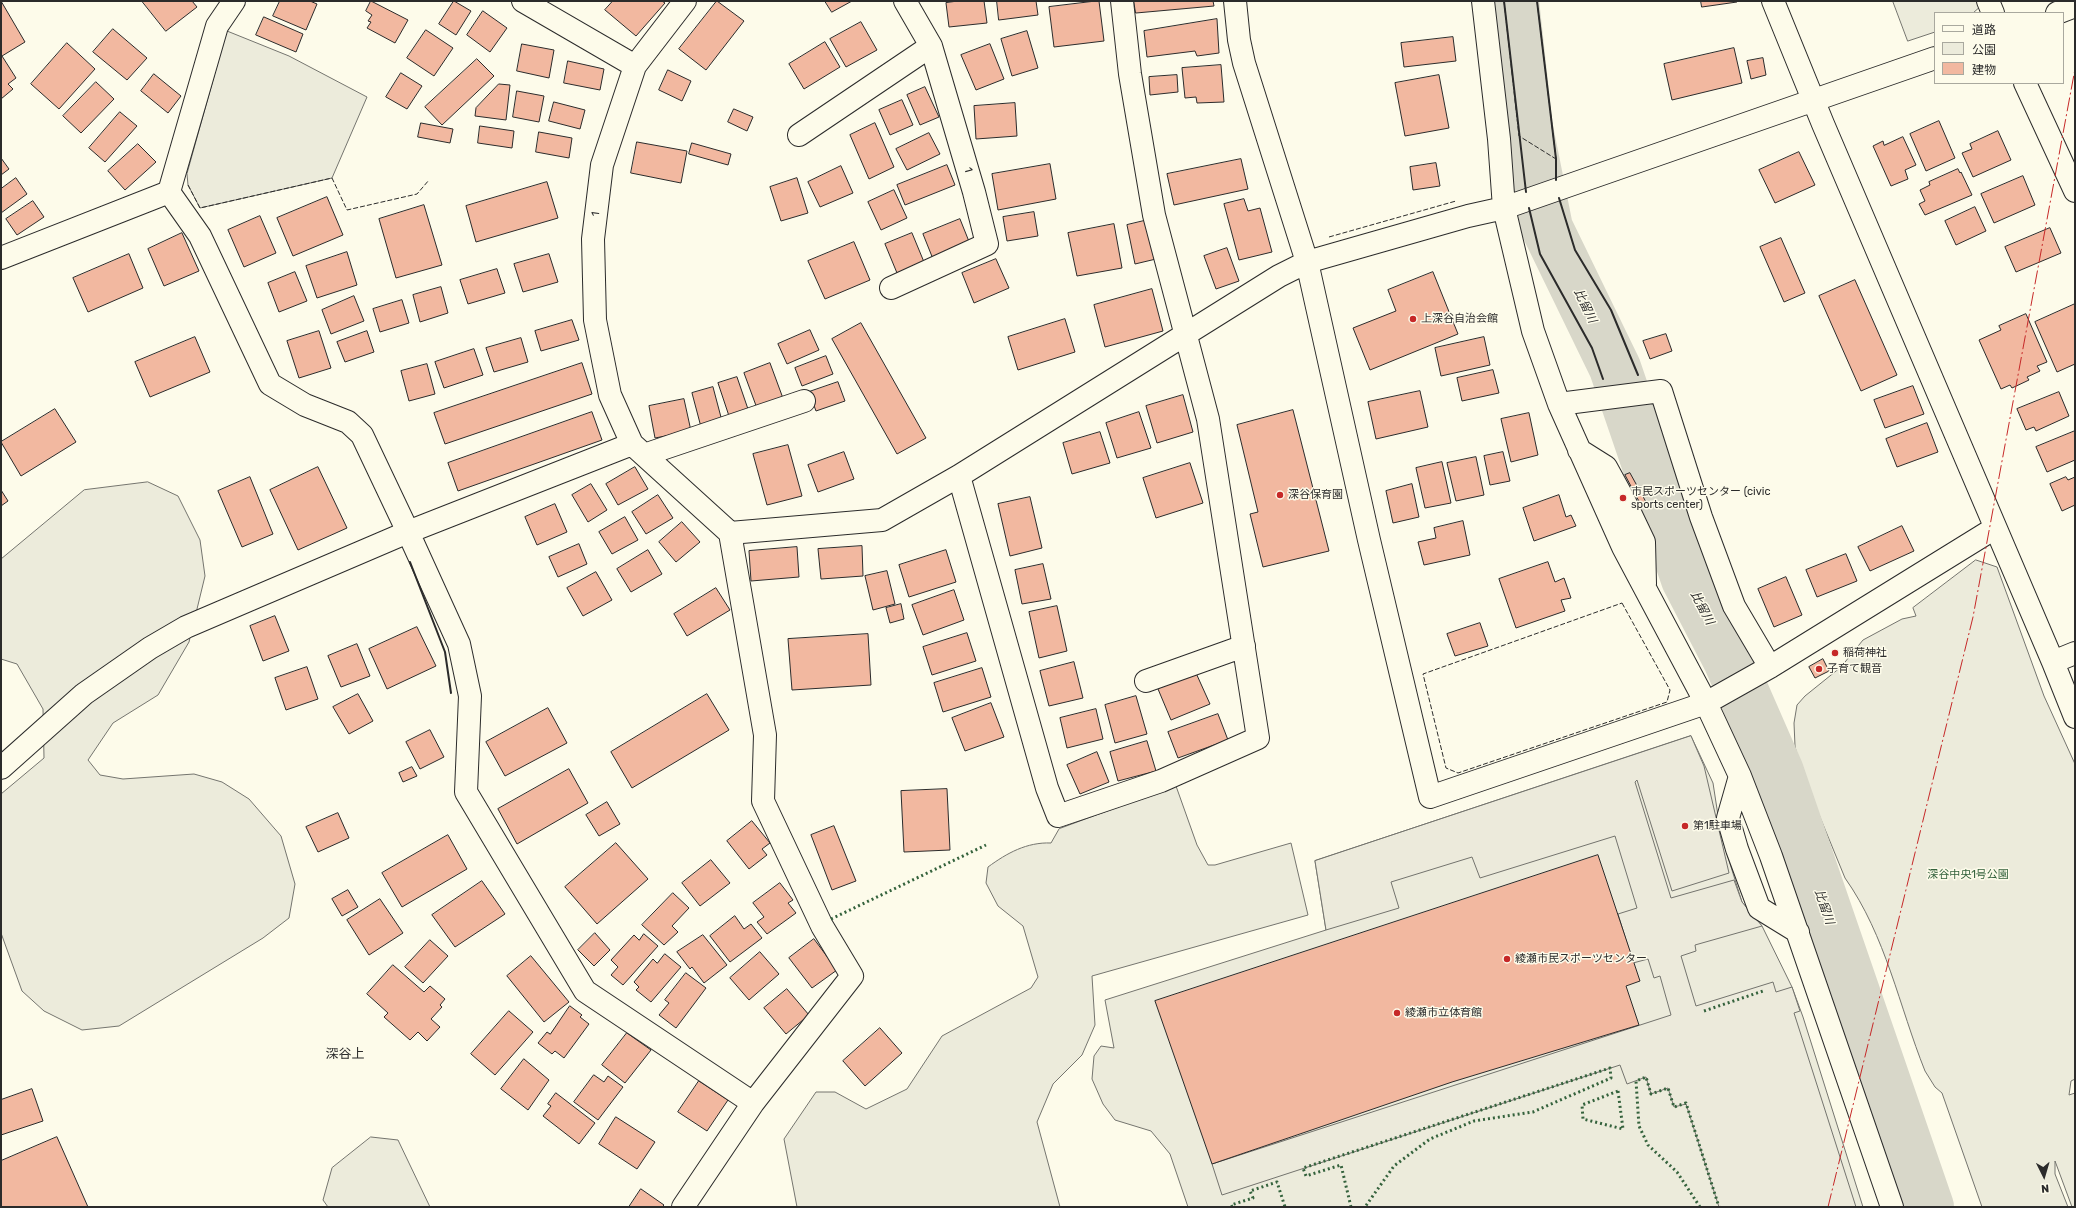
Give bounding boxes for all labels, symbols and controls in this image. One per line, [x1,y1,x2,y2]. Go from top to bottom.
legend [1934,12,2064,84]
text: 道路 [1972,23,1996,37]
text: 公園 [1972,43,1996,57]
text: 建物 [1972,63,1996,77]
street label: 1 [961,166,975,174]
street label: 1 [589,211,603,217]
water label: 比留川 [1571,287,1599,325]
place label: 上深谷自治会館 [1421,312,1498,326]
marker: 上深谷自治会館 [1408,314,1418,324]
place label: 市民スポーツセンター (civic sports center) [1631,485,1770,511]
place label: 深谷保育園 [1288,488,1343,502]
marker: 深谷保育園 [1275,490,1285,500]
marker: 市民スポーツセンター (civic sports center) [1618,493,1628,503]
water label: 比留川 [1687,589,1717,627]
place label: 稲荷神社 [1843,646,1887,660]
marker: 稲荷神社 [1830,648,1840,658]
place label: 子育て観音 [1827,662,1882,676]
marker: 子育て観音 [1814,664,1824,674]
place label: 第1駐車場 [1693,819,1742,833]
marker: 第1駐車場 [1680,821,1690,831]
park label: 深谷中央1号公園 [1927,868,2009,882]
water label: 比留川 [1811,888,1837,926]
place label: 綾瀬市民スポーツセンター [1515,952,1647,966]
marker: 綾瀬市民スポーツセンター [1502,954,1512,964]
place label: 綾瀬市立体育館 [1405,1006,1482,1020]
marker: 綾瀬市立体育館 [1392,1008,1402,1018]
district label: 深谷上 [326,1046,364,1062]
north arrow [2024,1156,2064,1196]
text: N [2041,1182,2050,1195]

